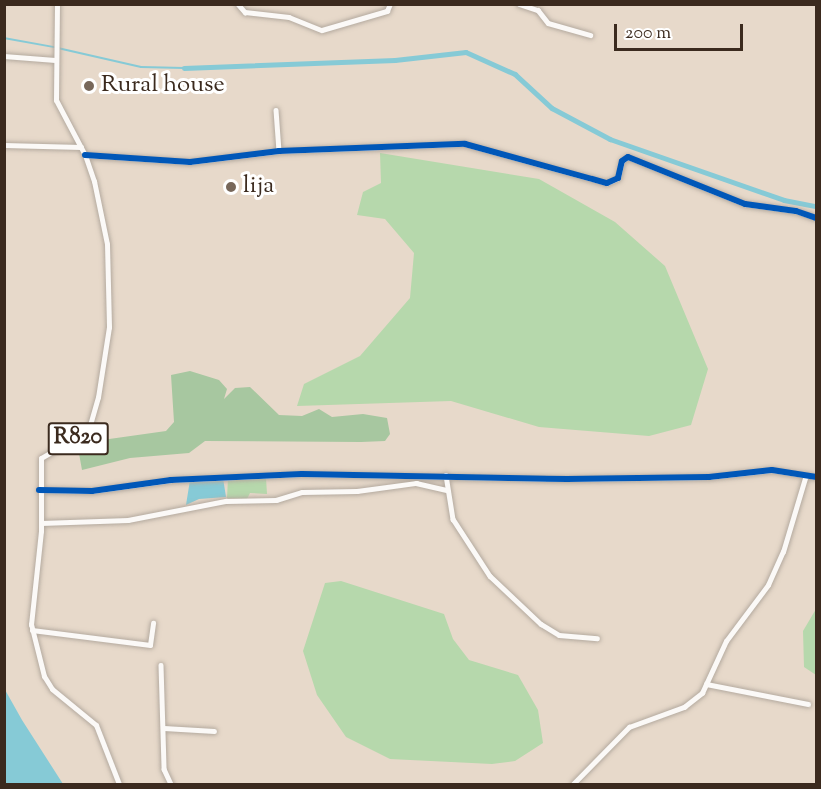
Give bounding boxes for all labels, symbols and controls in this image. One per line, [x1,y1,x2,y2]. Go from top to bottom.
scale bar [617,12,746,50]
text: 200 m [625,21,671,47]
place label: Rural house [101,72,225,100]
marker: Rural house [82,79,96,93]
place label: lija [243,173,274,201]
marker: lija [224,180,238,194]
road number: R820 [46,420,110,458]

